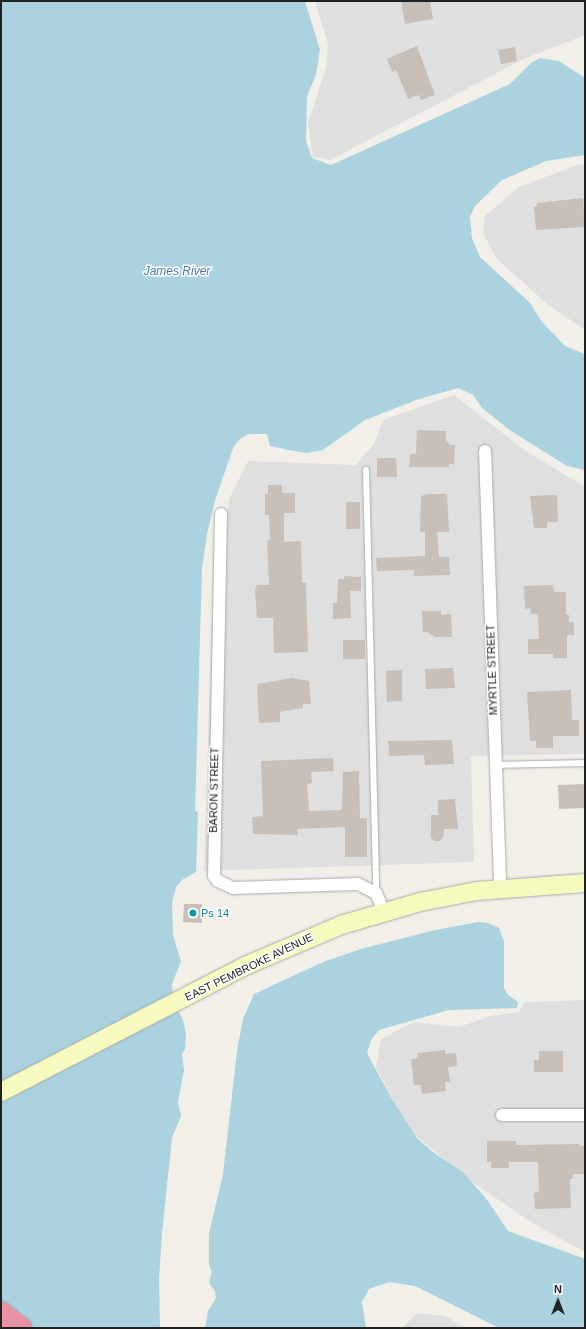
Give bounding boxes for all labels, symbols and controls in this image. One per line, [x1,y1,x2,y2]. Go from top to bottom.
water label: James River [144,265,210,279]
street label: MYRTLE STREET [484,624,500,716]
street label: BARON STREET [207,747,221,833]
place label: Ps 14 [201,906,229,920]
marker: Ps 14 [188,908,198,918]
street label: EAST PEMBROKE AVENUE [182,930,316,1004]
north arrow [538,1281,578,1321]
text: N [554,1283,562,1295]

